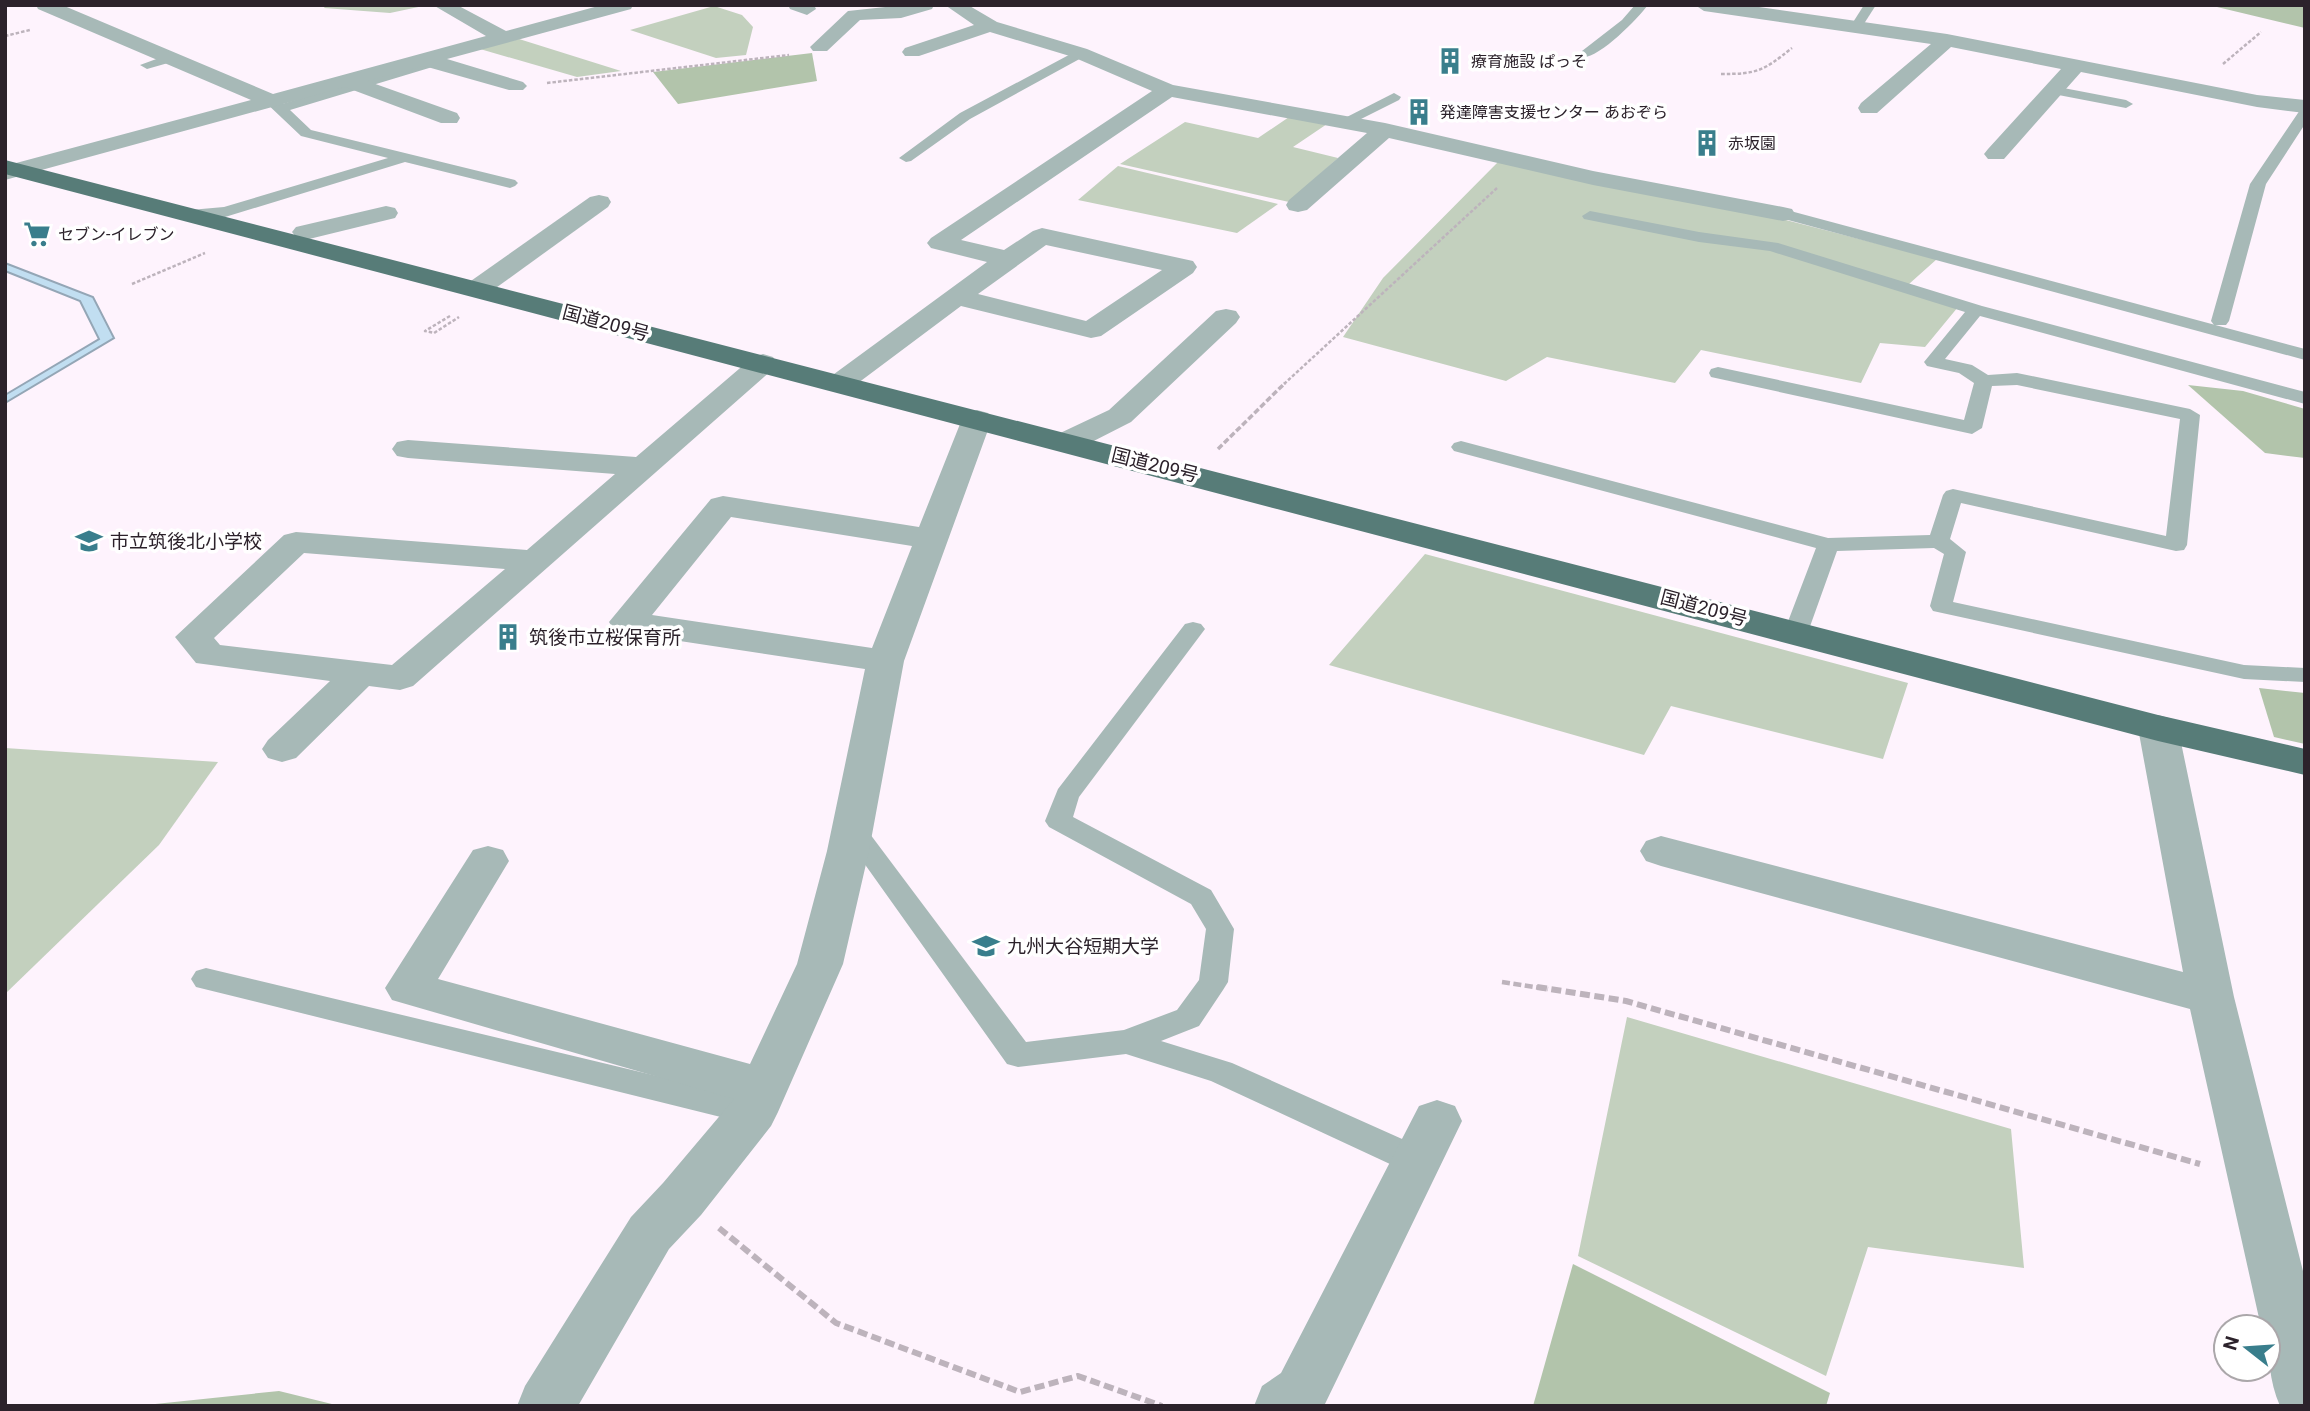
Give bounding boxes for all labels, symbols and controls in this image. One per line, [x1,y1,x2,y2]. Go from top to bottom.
building icon: 療育施設 ぱっそ [1435,46,1465,76]
place label: 療育施設 ぱっそ [1471,52,1587,71]
building icon: 発達障害支援センター あおぞら [1404,97,1434,127]
place label: 発達障害支援センター あおぞら [1440,103,1668,122]
building icon: 赤坂園 [1692,128,1722,158]
place label: 赤坂園 [1728,134,1776,153]
supermarket icon: セブン-イレブン [22,219,52,249]
place label: セブン-イレブン [58,225,174,244]
street label: 国道209号 [560,300,652,346]
street label: 国道209号 [1109,443,1201,487]
school or university icon: 市立筑後北小学校 [74,526,104,556]
place label: 市立筑後北小学校 [110,530,262,553]
street label: 国道209号 [1658,585,1750,631]
building icon: 筑後市立桜保育所 [493,622,523,652]
place label: 筑後市立桜保育所 [529,626,681,649]
school or university icon: 九州大谷短期大学 [971,931,1001,961]
place label: 九州大谷短期大学 [1007,935,1159,958]
north arrow [2212,1313,2282,1383]
text: N [2218,1333,2244,1353]

